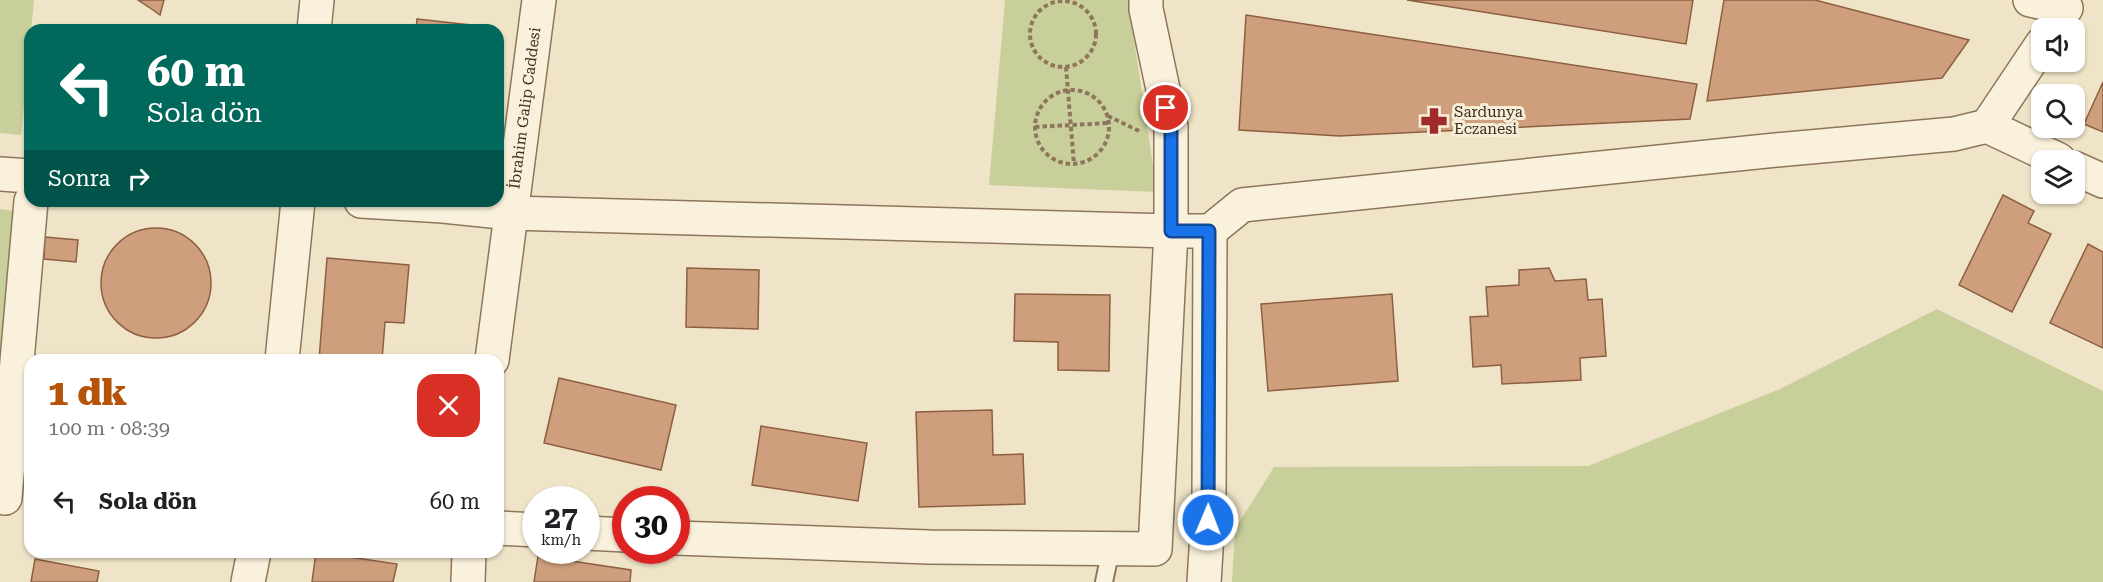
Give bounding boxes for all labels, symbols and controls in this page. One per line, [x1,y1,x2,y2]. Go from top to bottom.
map controls [2031,18,2085,204]
button: sound [2031,18,2085,72]
street label: İbrahim Galip Caddesi [505,26,544,190]
text: 60 m [147,47,245,96]
icon: left [48,48,126,126]
pin [1140,82,1191,133]
button: search [2031,84,2085,138]
icon: arrive [1149,91,1182,124]
text: Sola dön [147,97,262,129]
place label: Sardunya Eczanesi [1454,103,1523,138]
pharmacy icon: Sardunya Eczanesi [1419,106,1449,136]
button: layers [2031,150,2085,204]
icon: right [122,162,155,195]
text: Sonra [48,166,110,191]
text: 1 dk [48,372,127,414]
button: close [417,374,480,437]
text: 100 m · 08:39 [48,416,170,440]
icon: left [48,485,81,518]
speed limit sign: 30 [612,486,690,564]
position arrow [1176,488,1240,552]
text: Sola dön [99,489,197,514]
text: 60 m [430,489,480,514]
text: 27 [544,500,578,535]
text: km/h [541,531,581,549]

